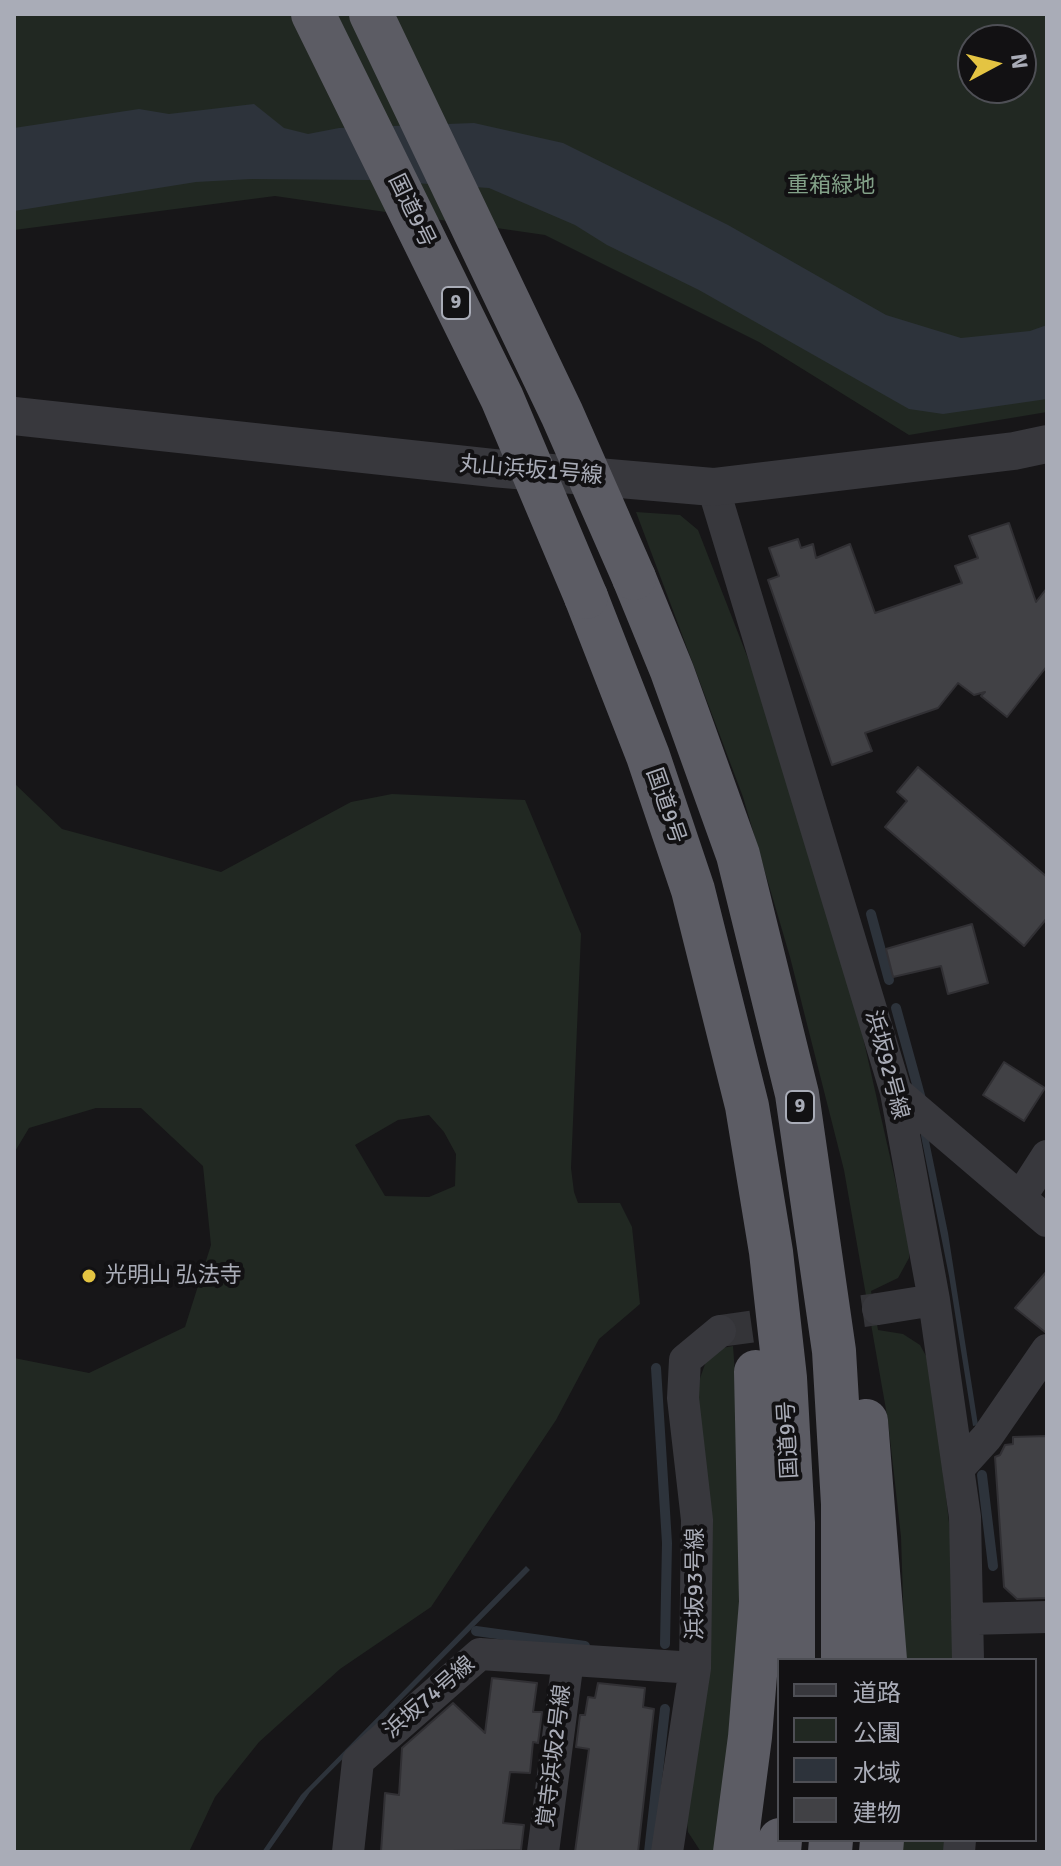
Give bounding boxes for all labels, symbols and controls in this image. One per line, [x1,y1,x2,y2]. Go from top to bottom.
north arrow [957,24,1037,104]
text: N [1005,52,1034,71]
street label: 国道9号 [382,170,440,252]
park label: 重箱緑地 [787,173,875,199]
road number: 9 [442,287,470,319]
street label: 丸山浜坂1号線 [458,452,604,490]
street label: 国道9号 [640,765,690,847]
street label: 浜坂92号線 [859,1008,913,1122]
road number: 9 [786,1091,814,1123]
place label: 光明山 弘法寺 [105,1263,242,1289]
marker: 光明山 弘法寺 [80,1267,98,1285]
street label: 国道9号 [774,1400,804,1480]
street label: 浜坂93号線 [683,1528,709,1640]
street label: 浜坂74号線 [379,1651,481,1745]
legend [777,1658,1037,1842]
text: 道路 [853,1678,901,1708]
street label: 覚寺浜坂2号線 [533,1683,577,1829]
text: 公園 [853,1718,901,1748]
text: 水域 [853,1758,901,1788]
text: 建物 [853,1798,901,1828]

